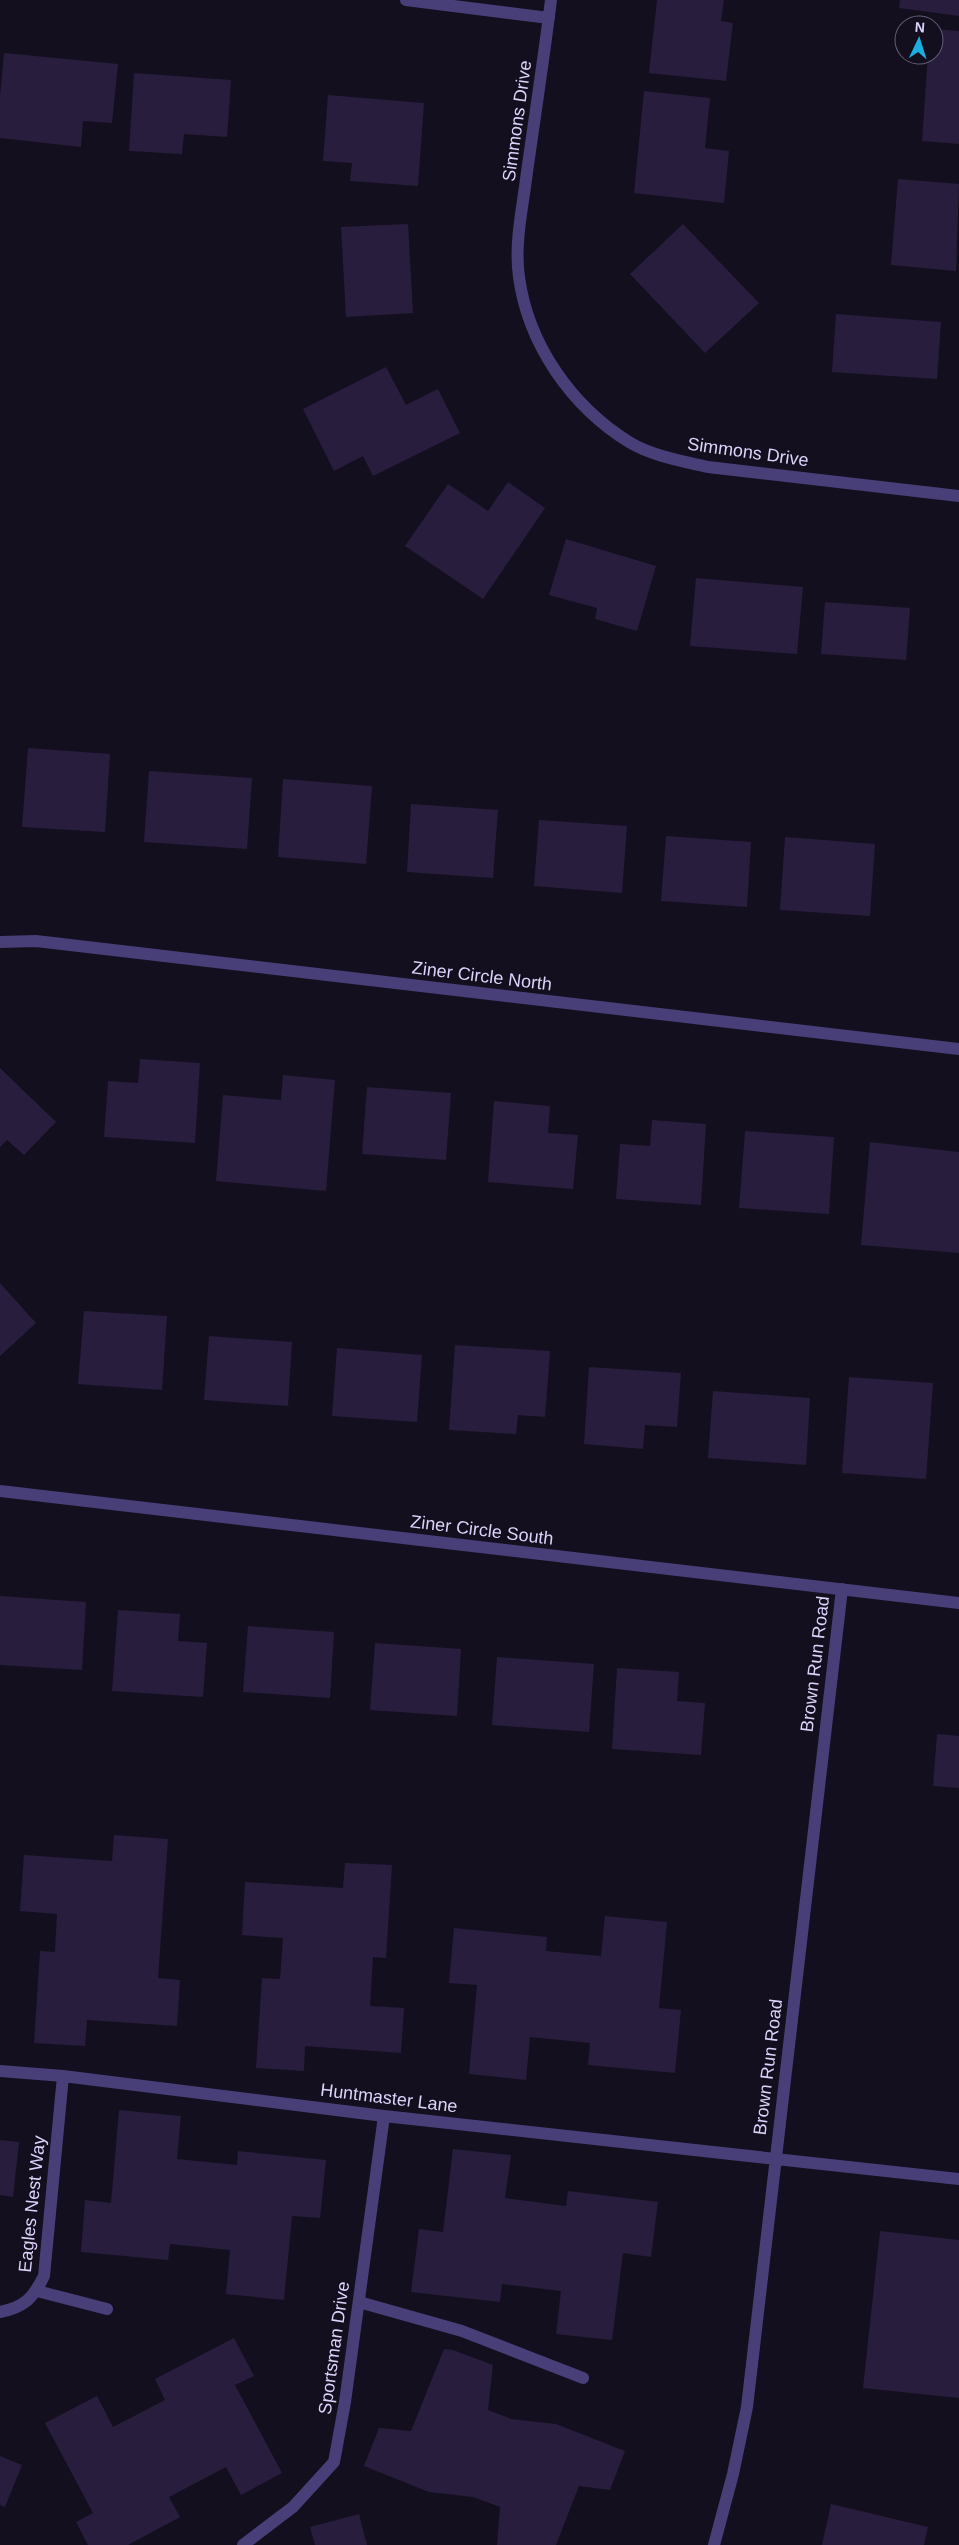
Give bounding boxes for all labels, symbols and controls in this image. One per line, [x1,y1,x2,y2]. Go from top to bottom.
north arrow [894,15,944,65]
text: N [914,19,926,35]
street label: Simmons Drive [499,59,535,183]
street label: Simmons Drive [686,434,810,470]
street label: Ziner Circle North [411,957,553,995]
street label: Ziner Circle South [409,1511,555,1549]
street label: Brown Run Road [797,1595,833,1733]
street label: Brown Run Road [750,1998,786,2136]
street label: Huntmaster Lane [319,2080,459,2116]
street label: Eagles Nest Way [15,2135,49,2273]
street label: Sportsman Drive [315,2280,353,2416]

